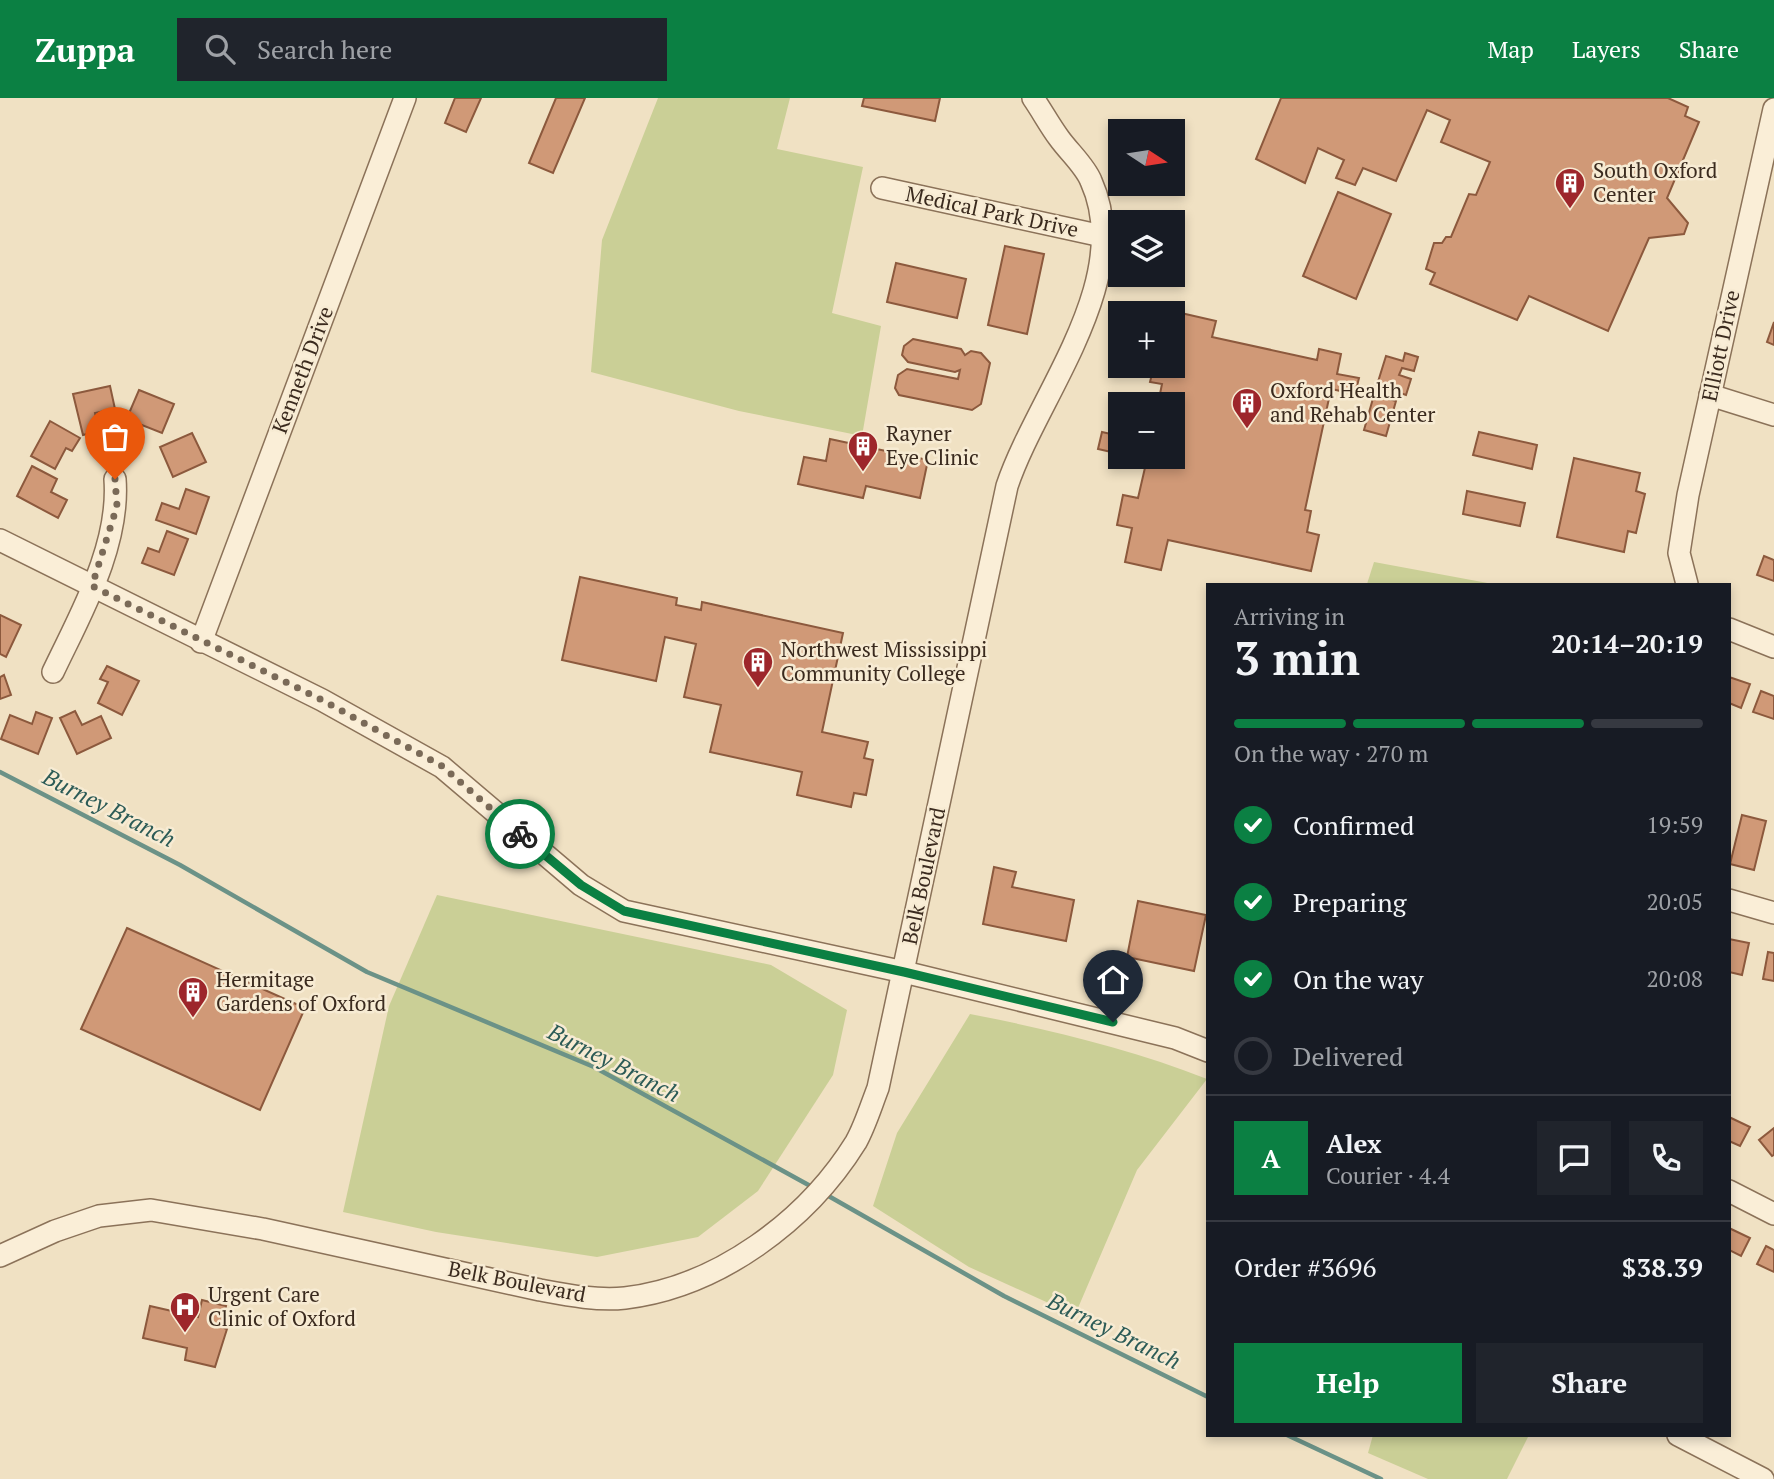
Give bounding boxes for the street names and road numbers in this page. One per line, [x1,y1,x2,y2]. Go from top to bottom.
street label: Medical Park Drive [903,179,1081,243]
street label: Elliott Drive [1695,287,1745,404]
street label: Kenneth Drive [265,302,339,437]
street label: Belk Boulevard [895,804,951,947]
street label: Belk Boulevard [446,1254,589,1308]

